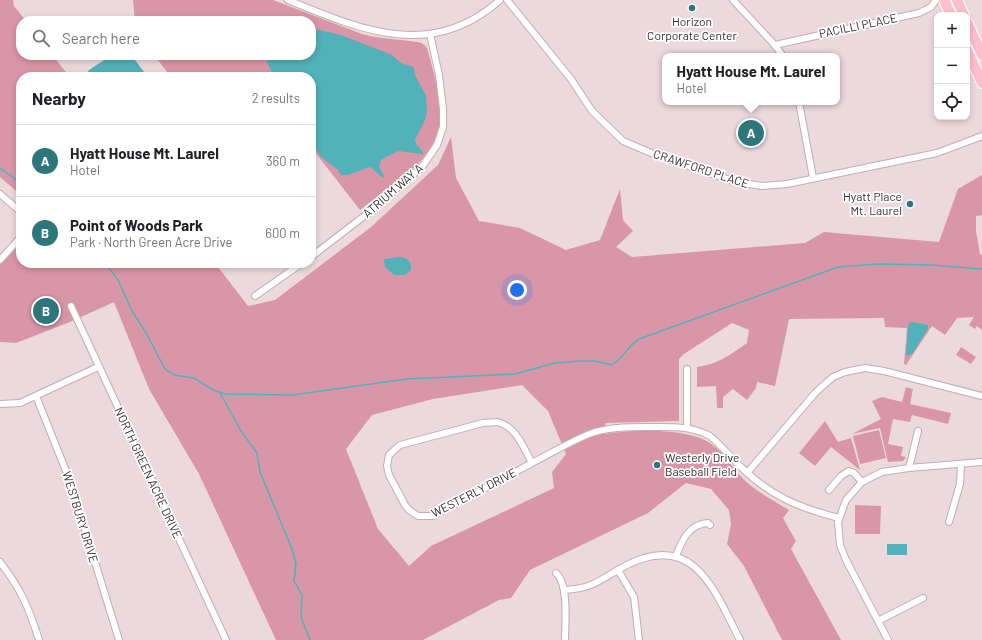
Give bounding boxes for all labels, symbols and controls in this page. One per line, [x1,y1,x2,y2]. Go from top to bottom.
marker: Horizon Corporate Center [687,3,697,13]
street label: PACILLI PLACE [817,10,898,40]
map controls [934,12,970,120]
button: + [934,12,970,48]
place label: Horizon Corporate Center [647,14,738,42]
search box [16,16,316,60]
icon: search [30,27,52,49]
text: Search here [62,29,140,47]
button: − [934,48,970,84]
popup [662,53,840,105]
text: Hyatt House Mt. Laurel [677,62,825,80]
text: Hotel [677,80,706,96]
button: locate [934,84,970,120]
text: Nearby [32,88,86,108]
text: 2 results [252,90,300,106]
pin: A [738,118,764,148]
text: Hyatt House Mt. Laurel [70,144,219,162]
street label: CRAWFORD PLACE [652,146,751,190]
text: A [41,153,49,169]
text: 360 m [266,153,300,169]
street label: ATRIUM WAY A [359,160,425,220]
text: Hotel [70,162,100,178]
place label: Hyatt Place Mt. Laurel [843,189,902,217]
marker: Hyatt Place Mt. Laurel [905,199,915,209]
text: Point of Woods Park [70,216,203,234]
text: B [41,225,49,241]
text: 600 m [265,225,300,241]
text: Park · North Green Acre Drive [70,234,232,250]
your location [507,280,527,300]
pin: B [33,296,59,326]
street label: NORTH GREEN ACRE DRIVE [112,405,186,540]
place label: Westerly Drive Baseball Field [665,450,739,478]
marker: Westerly Drive Baseball Field [652,460,662,470]
street label: WESTERLY DRIVE [429,465,518,520]
street label: WESTBURY DRIVE [60,469,102,564]

